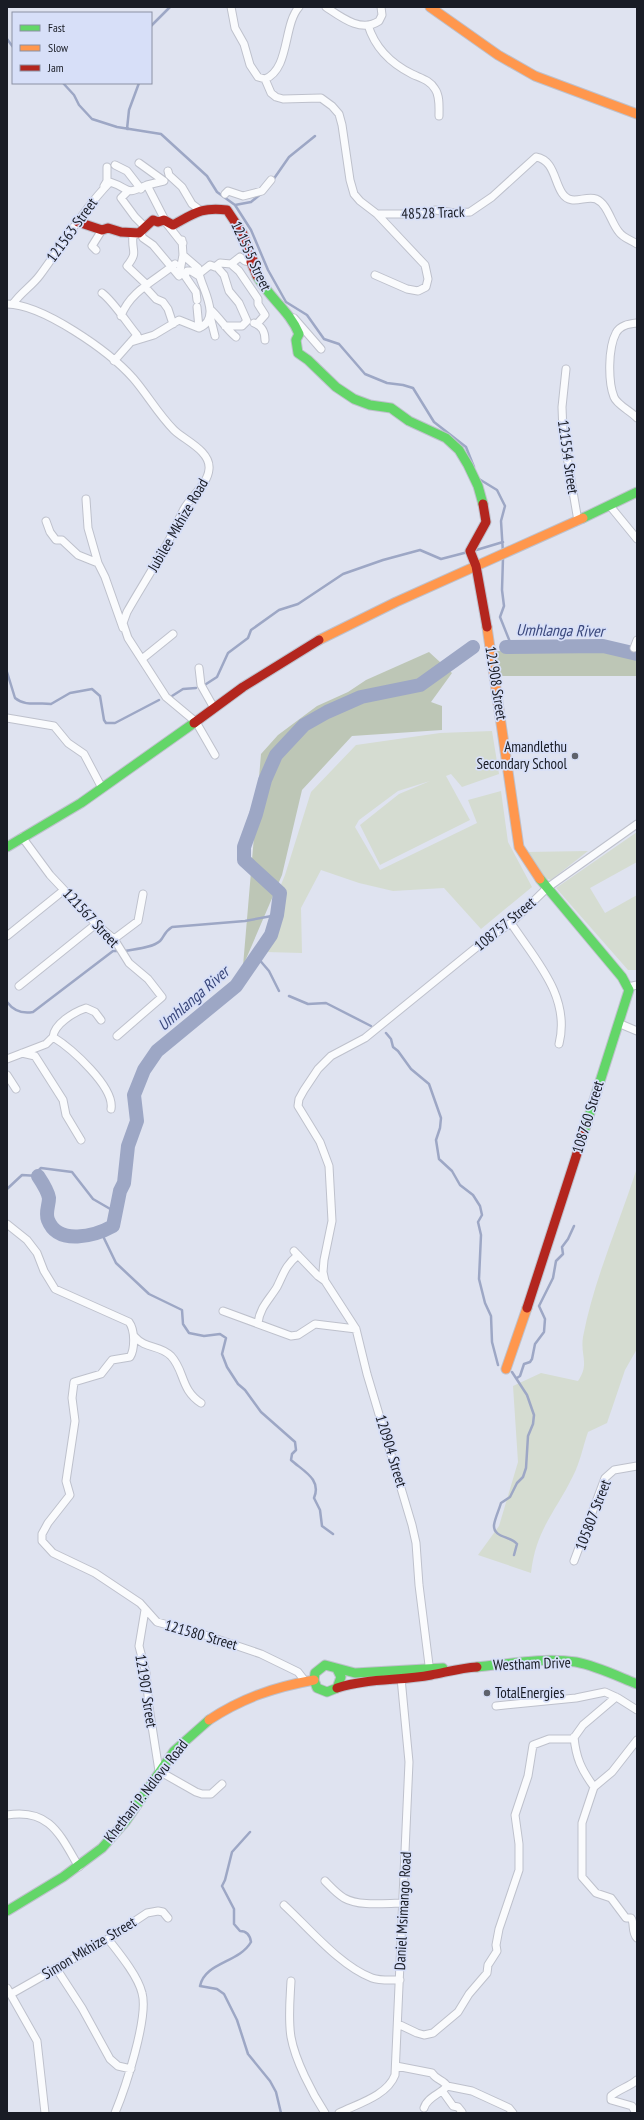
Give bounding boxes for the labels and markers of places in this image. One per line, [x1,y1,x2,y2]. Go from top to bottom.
place label: Amandlethu Secondary School [477,737,568,773]
marker: Amandlethu Secondary School [570,751,580,761]
place label: TotalEnergies [495,1683,565,1702]
marker: TotalEnergies [482,1688,492,1698]

